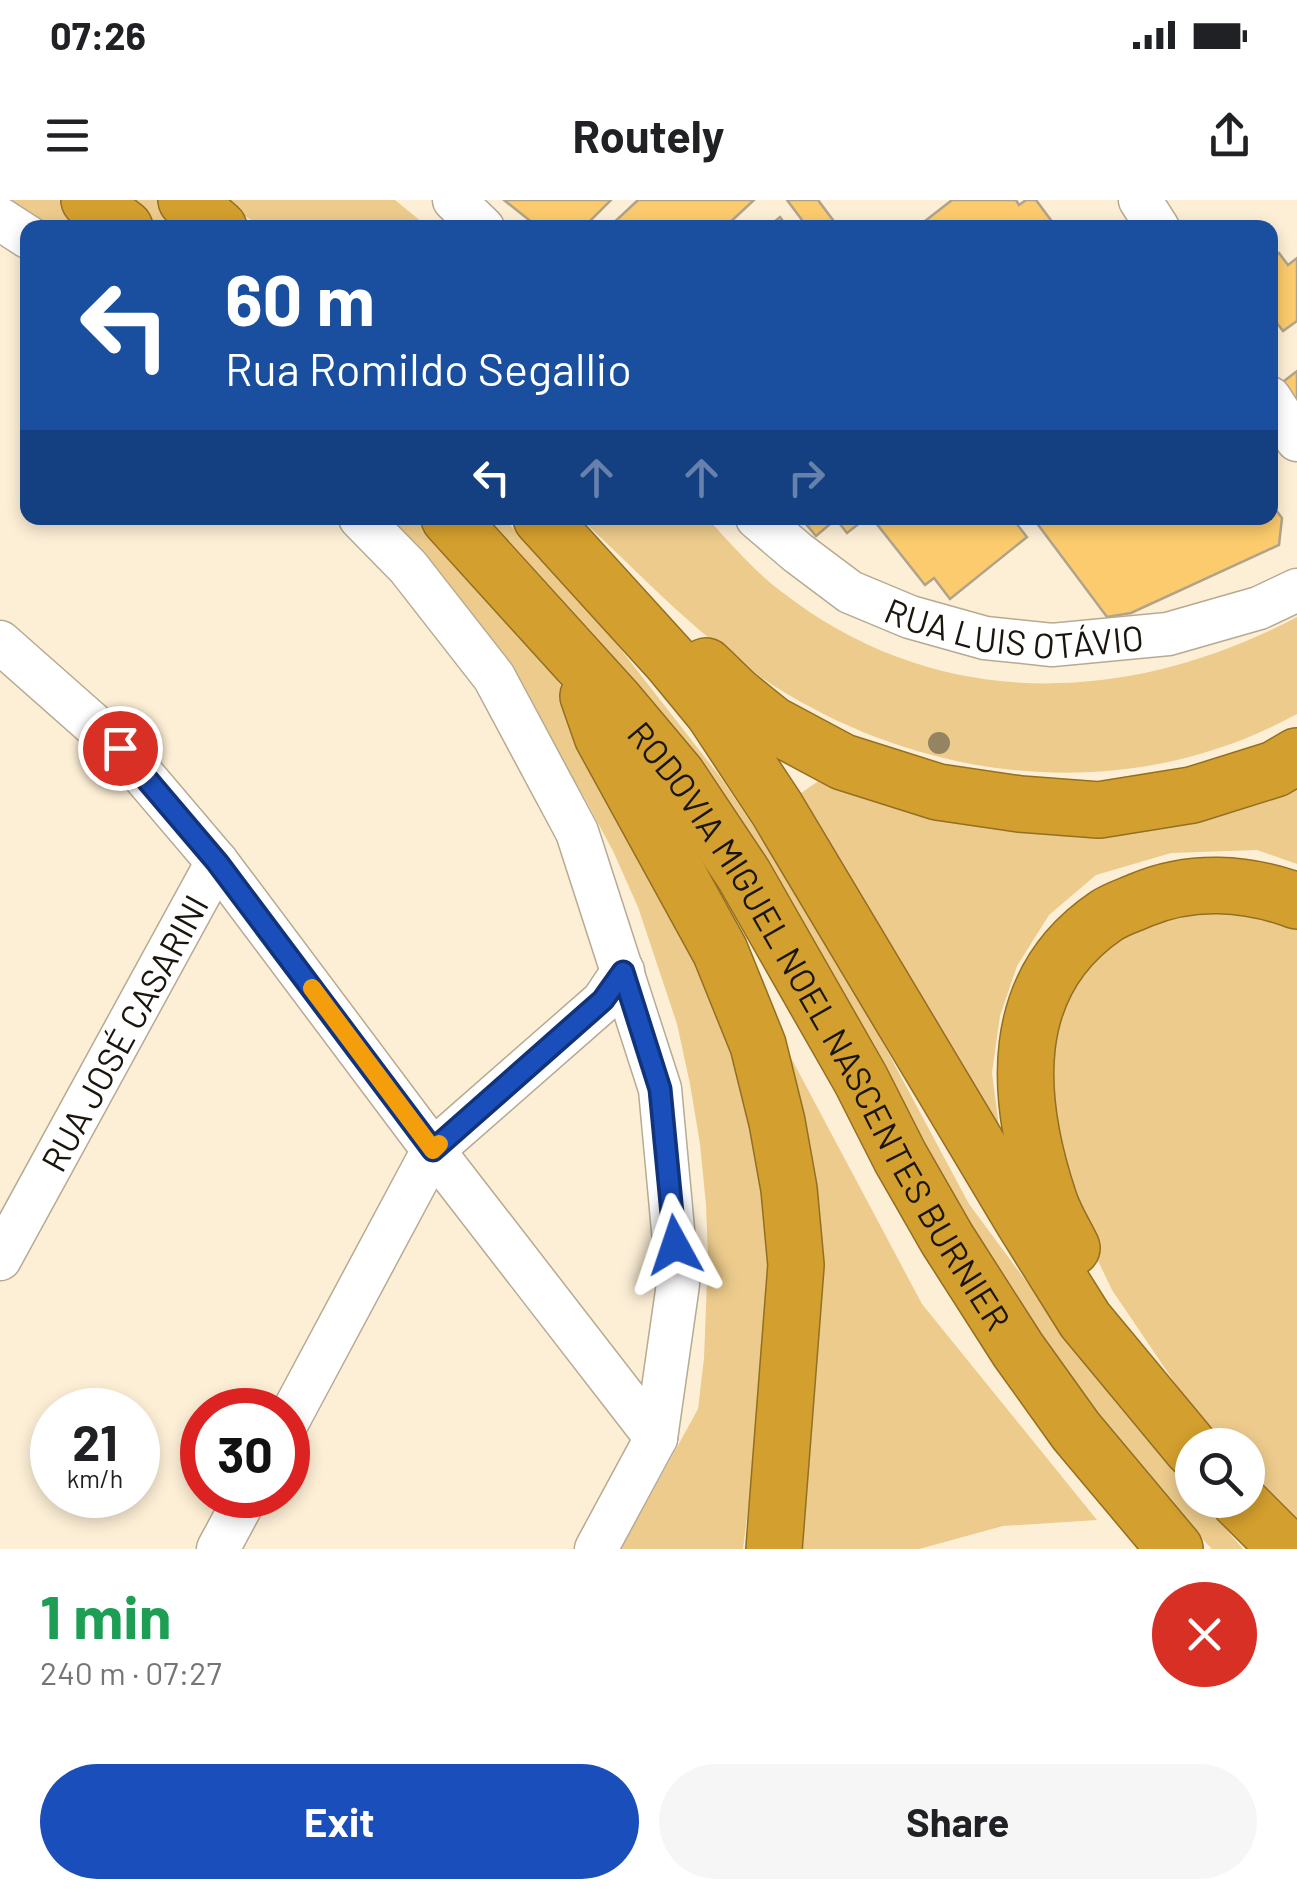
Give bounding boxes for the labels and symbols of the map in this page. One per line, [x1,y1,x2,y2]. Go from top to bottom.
street label: RUA LUIS OTÁVIO [879,588,1145,666]
pin [78,706,163,791]
street label: RODOVIA MIGUEL NOEL NASCENTES BURNIER [620,713,1020,1337]
street label: RUA JOSÉ CASARINI [31,887,216,1178]
position arrow [623,1193,727,1297]
speed limit sign: 30 [180,1388,310,1518]

